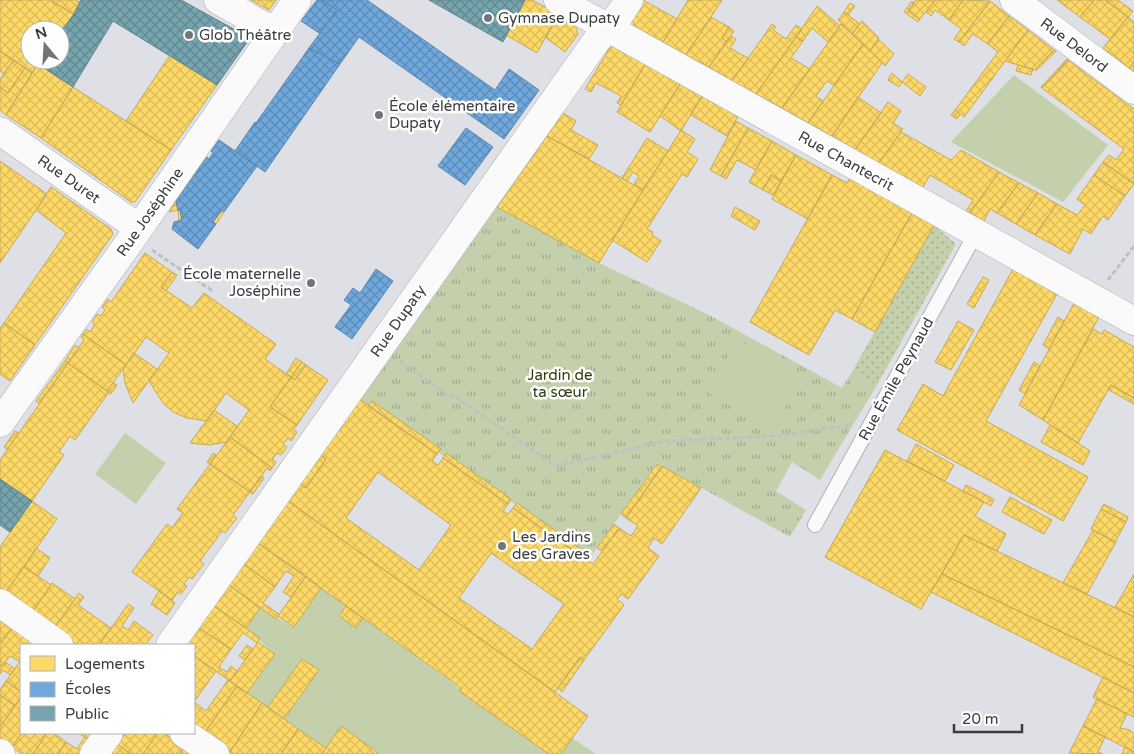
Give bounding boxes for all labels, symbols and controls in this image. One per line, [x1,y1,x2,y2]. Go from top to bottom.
place label: Gymnase Dupaty [498,9,620,27]
marker: Gymnase Dupaty [482,12,494,24]
street label: Rue Delord [1037,14,1111,76]
north arrow [20,20,70,70]
text: N [33,23,49,43]
place label: Glob Théâtre [199,26,291,44]
marker: Glob Théâtre [183,29,195,41]
place label: École élémentaire Dupaty [389,97,515,132]
marker: École élémentaire Dupaty [373,109,385,121]
street label: Rue Chantecrit [795,127,897,195]
street label: Rue Duret [34,151,104,207]
street label: Rue Joséphine [113,164,187,260]
place label: École maternelle Joséphine [183,265,301,300]
marker: École maternelle Joséphine [305,277,317,289]
street label: Rue Dupaty [367,281,429,361]
street label: Rue Émile Peynaud [855,314,937,444]
park label: Jardin de ta sœur [527,366,593,401]
place label: Les Jardins des Graves [512,528,591,563]
marker: Les Jardins des Graves [496,540,508,552]
legend [20,644,195,734]
text: Logements [65,655,145,673]
text: Écoles [65,680,111,698]
scale bar [954,702,1022,734]
text: Public [65,705,109,723]
text: 20 m [962,710,999,728]

